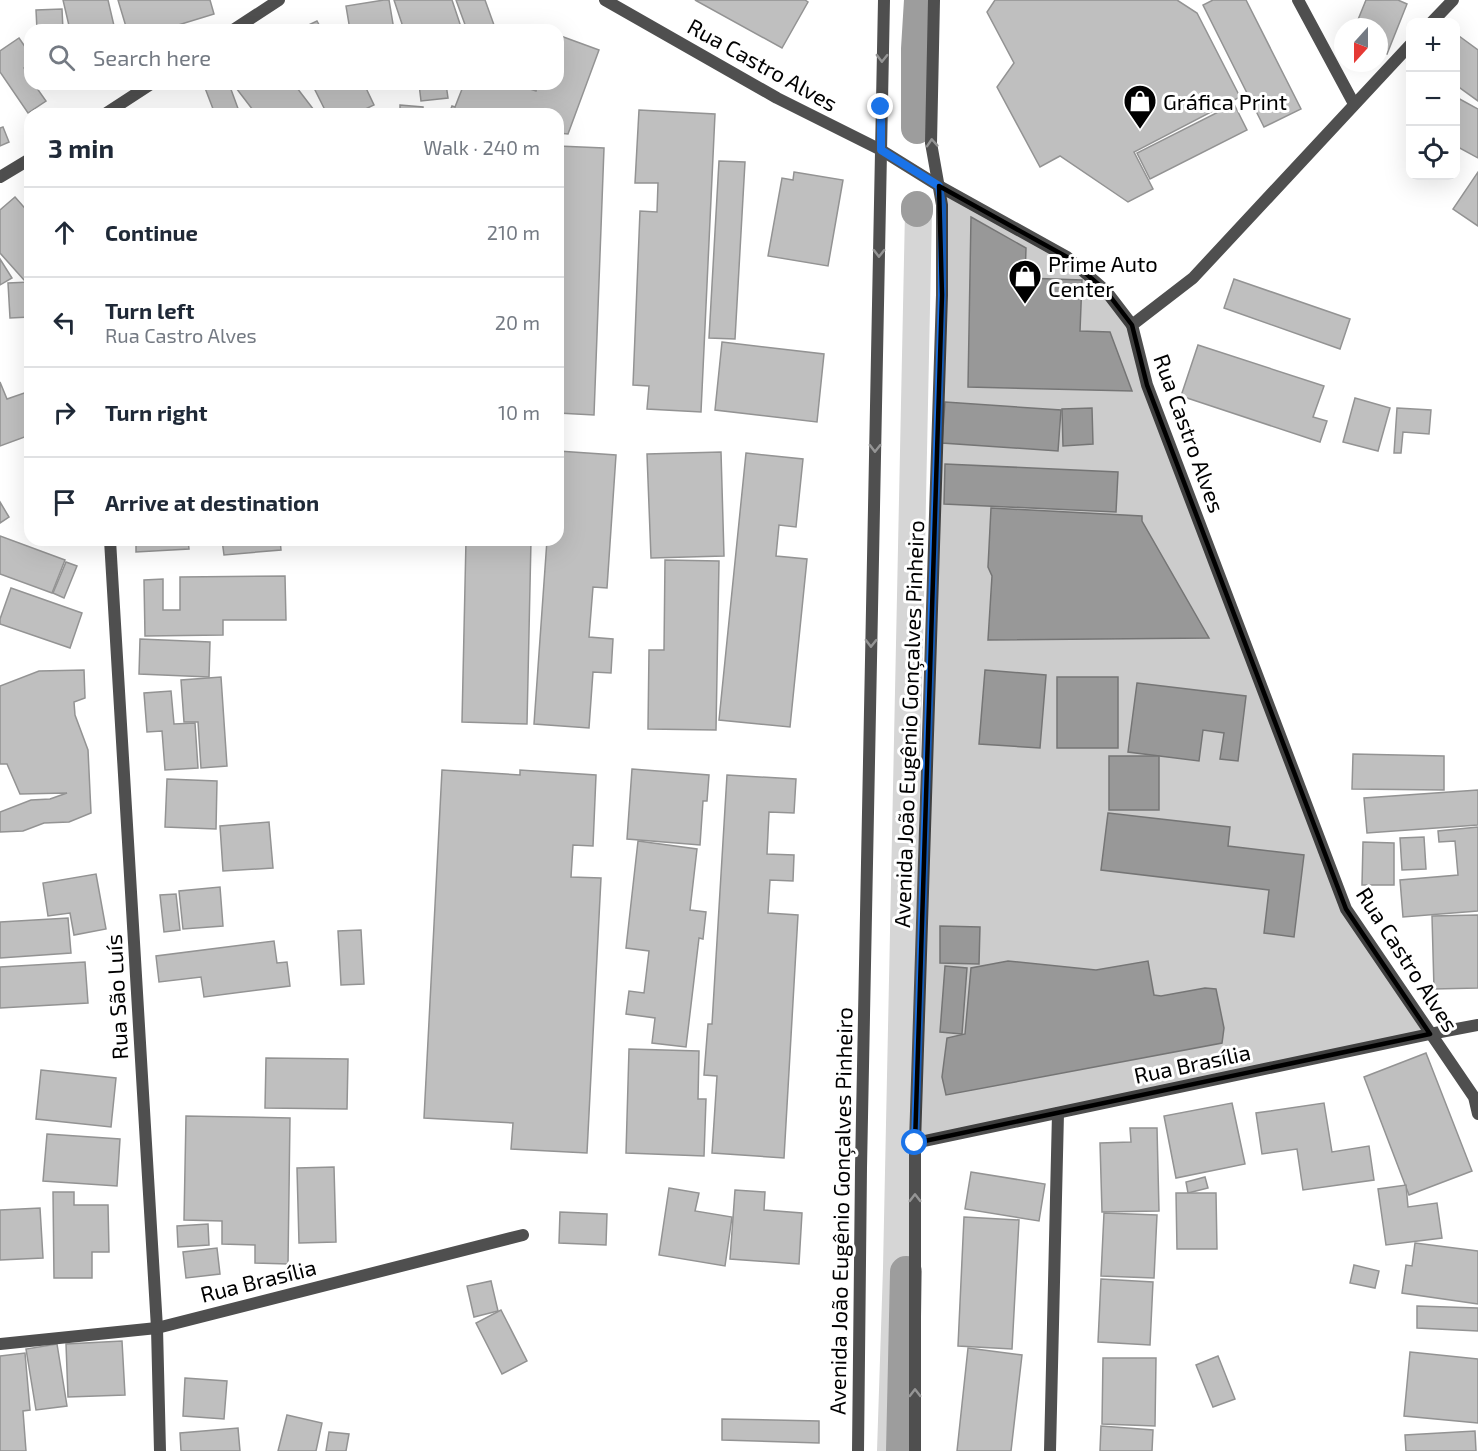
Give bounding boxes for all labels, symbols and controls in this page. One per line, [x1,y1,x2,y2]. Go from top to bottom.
street label: Rua Castro Alves [684,12,842,116]
north arrow [1334,18,1388,72]
map controls [1406,18,1460,180]
button: + [1406,18,1460,72]
search box [24,24,564,90]
icon: search [45,41,78,74]
text: Search here [93,44,211,70]
one-way arrow [876,54,889,63]
button: − [1406,72,1460,126]
shop icon: Gráfica Print [1122,83,1158,130]
place label: Gráfica Print [1163,88,1287,114]
route end [867,93,893,119]
button: locate [1406,126,1460,180]
text: 3 min [48,132,114,163]
text: Walk · 240 m [423,135,540,159]
one-way arrow [926,138,939,147]
icon: ahead [48,216,81,249]
text: Continue [105,219,198,245]
text: 210 m [487,220,540,244]
one-way arrow [873,249,885,258]
place label: Prime Auto Center [1048,250,1158,301]
shop icon: Prime Auto Center [1007,258,1043,305]
text: Turn left [105,297,194,323]
icon: left [48,306,81,339]
text: 20 m [495,310,540,334]
text: Rua Castro Alves [105,323,257,347]
street label: Rua Castro Alves [1149,350,1231,516]
icon: right [48,396,81,429]
text: Turn right [105,399,207,425]
text: 10 m [498,400,540,424]
one-way arrow [869,444,881,453]
icon: arrive [48,486,81,519]
text: Arrive at destination [105,489,319,515]
street label: Avenida João Eugênio Gonçalves Pinheiro [888,520,930,928]
one-way arrow [865,639,877,648]
street label: Rua Castro Alves [1352,882,1464,1036]
street label: Rua São Luís [100,934,132,1060]
street label: Avenida João Eugênio Gonçalves Pinheiro [823,1007,859,1415]
street label: Rua Brasília [1131,1038,1253,1088]
route start [901,1129,927,1155]
one-way arrow [909,1193,921,1202]
street label: Rua Brasília [197,1253,319,1307]
one-way arrow [909,1388,921,1397]

